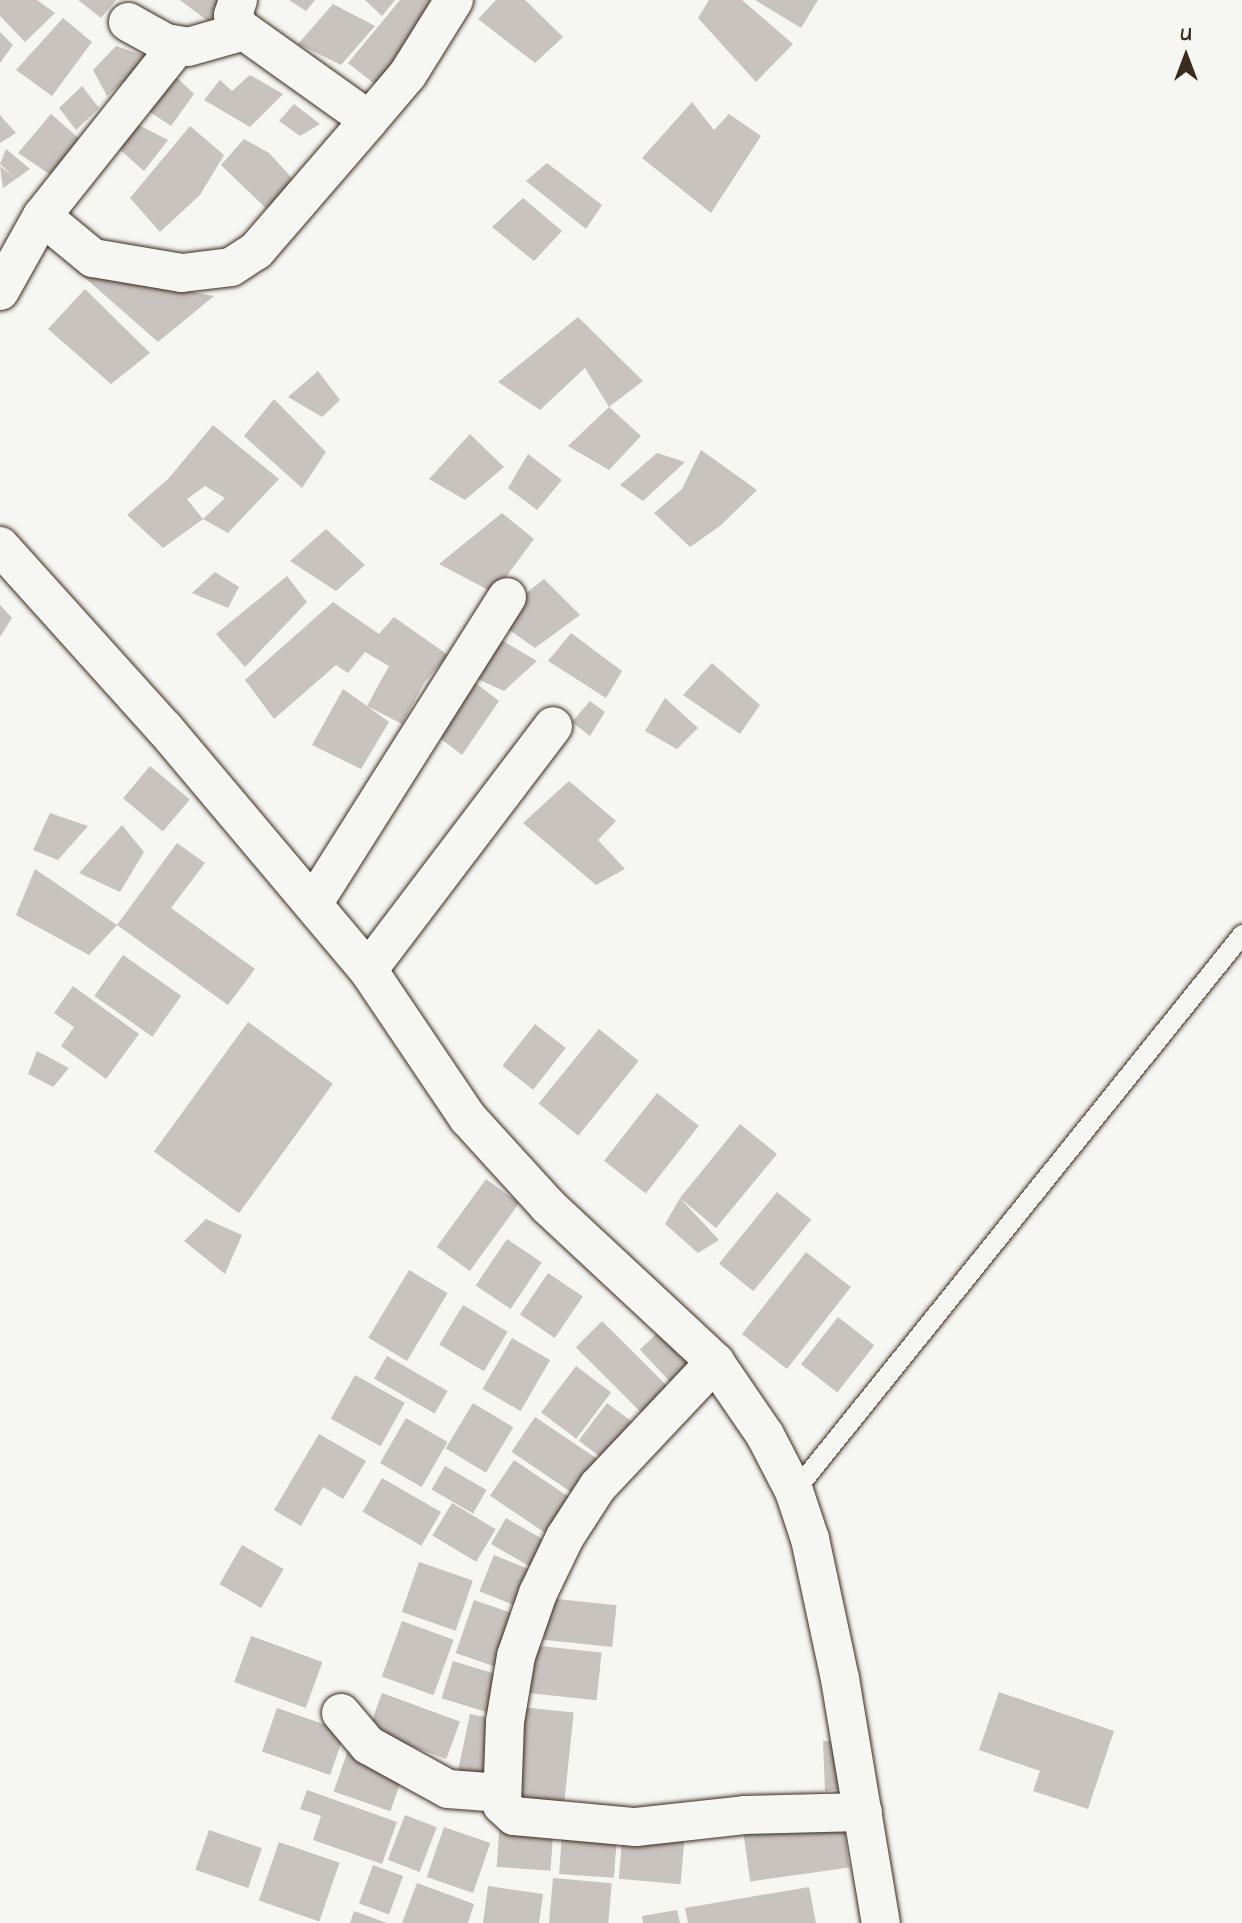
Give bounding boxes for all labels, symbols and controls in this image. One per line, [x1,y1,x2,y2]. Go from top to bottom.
north arrow [1151,21,1221,91]
text: U [1181,21,1191,48]

